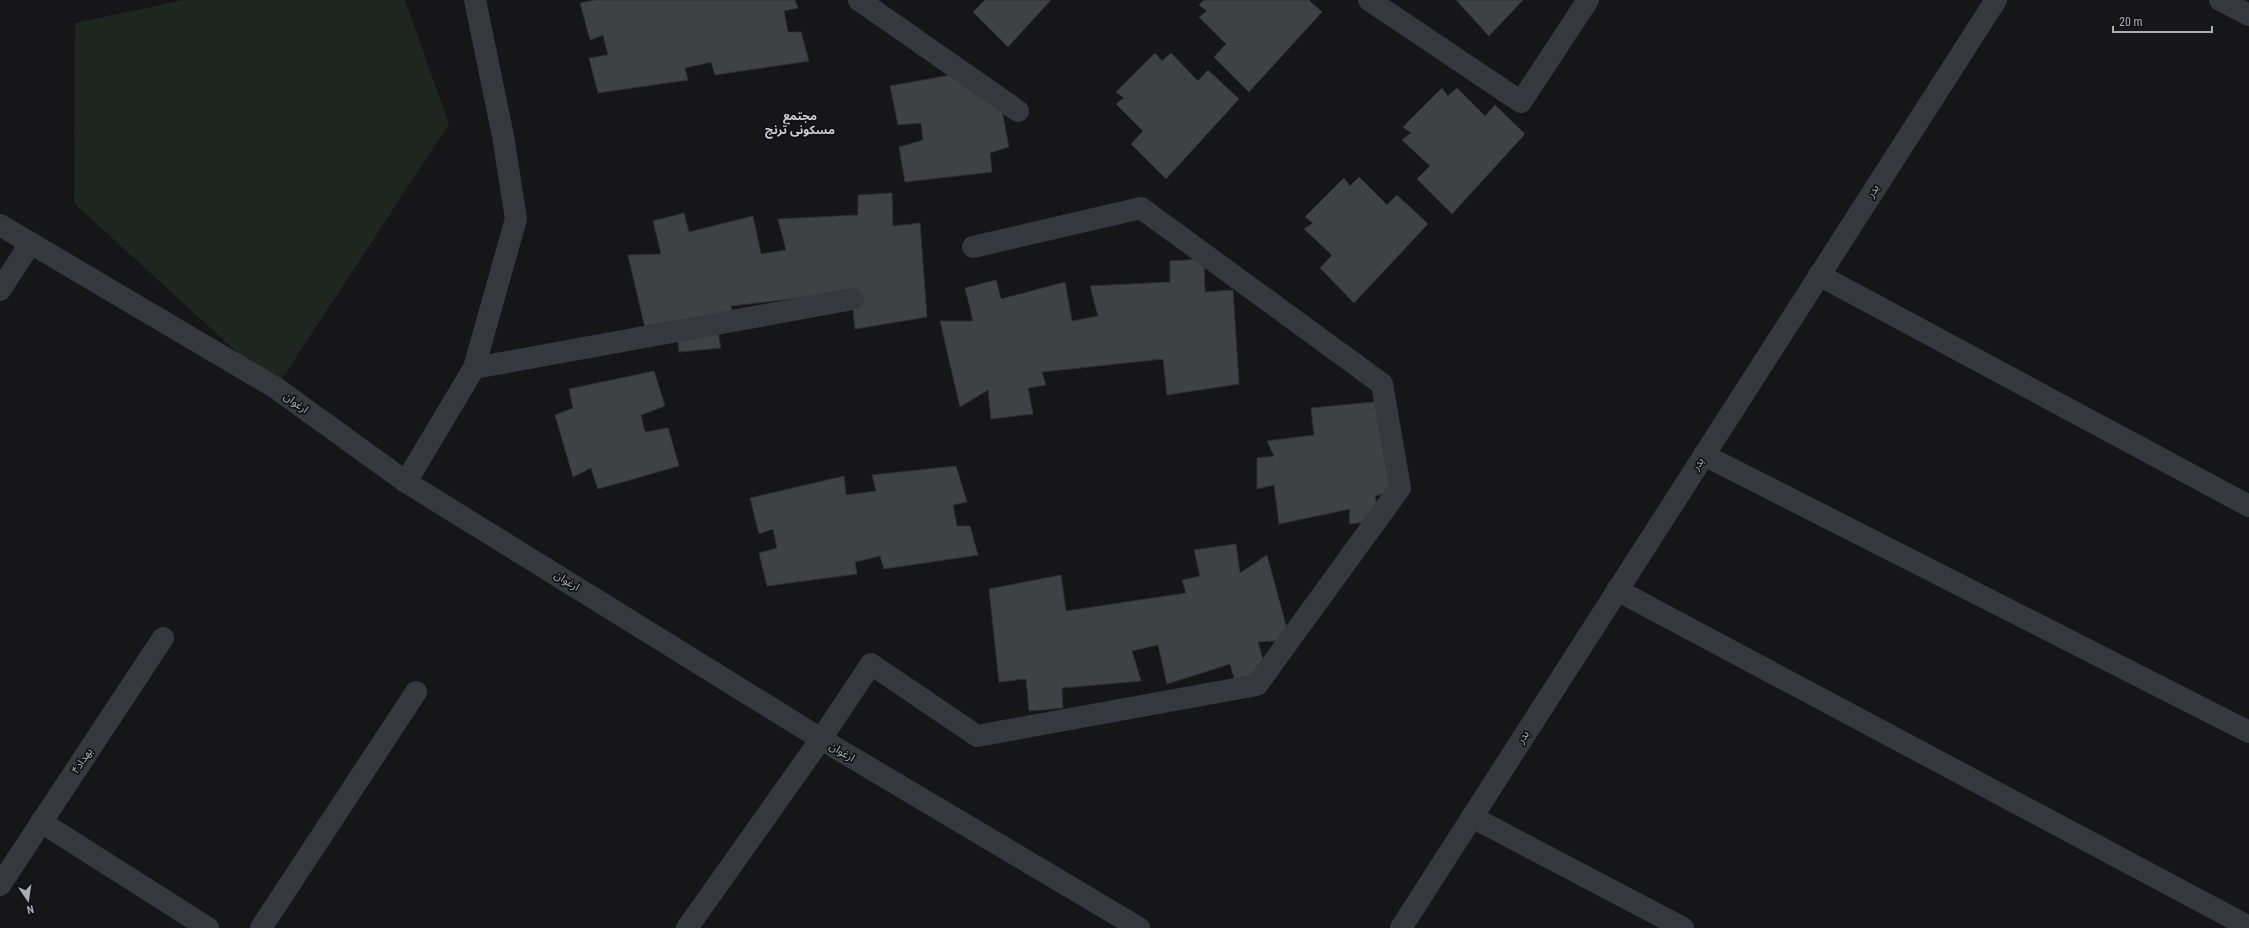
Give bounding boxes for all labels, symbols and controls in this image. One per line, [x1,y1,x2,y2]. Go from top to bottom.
scale bar [2113,8,2212,34]
text: 20 m [2119,15,2143,29]
district label: مجتمع مسکونی ترنج [765,109,835,139]
street label: بدر [1864,182,1882,201]
street label: ارغوان [281,390,311,416]
street label: بدر [1689,455,1707,474]
street label: ارغوان [552,568,582,594]
street label: بدر [1514,728,1532,747]
street label: ارغوان [827,739,857,765]
street label: بهداد۴ [69,746,95,776]
north arrow [8,880,48,920]
text: N [25,902,35,916]

